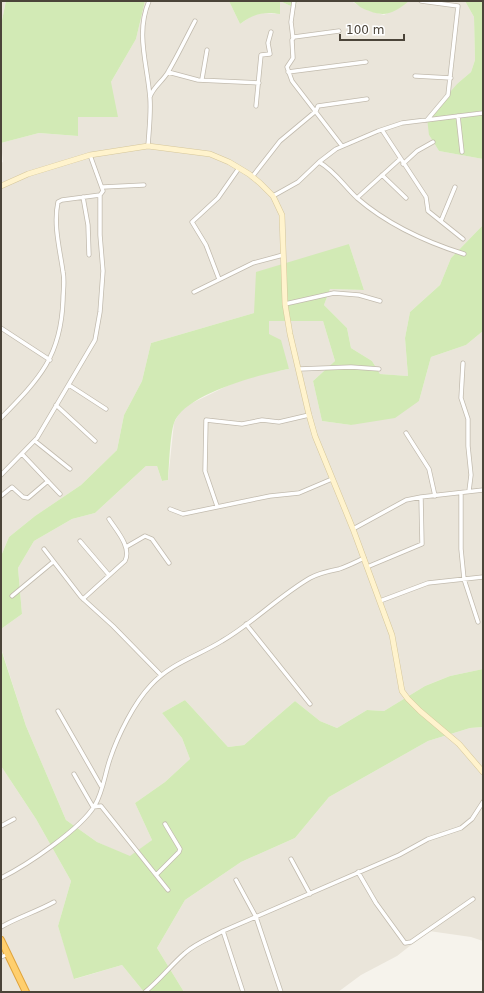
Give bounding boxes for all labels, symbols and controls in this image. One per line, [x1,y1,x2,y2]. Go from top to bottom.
scale bar [340,16,404,42]
text: 100 m [346,23,384,37]

